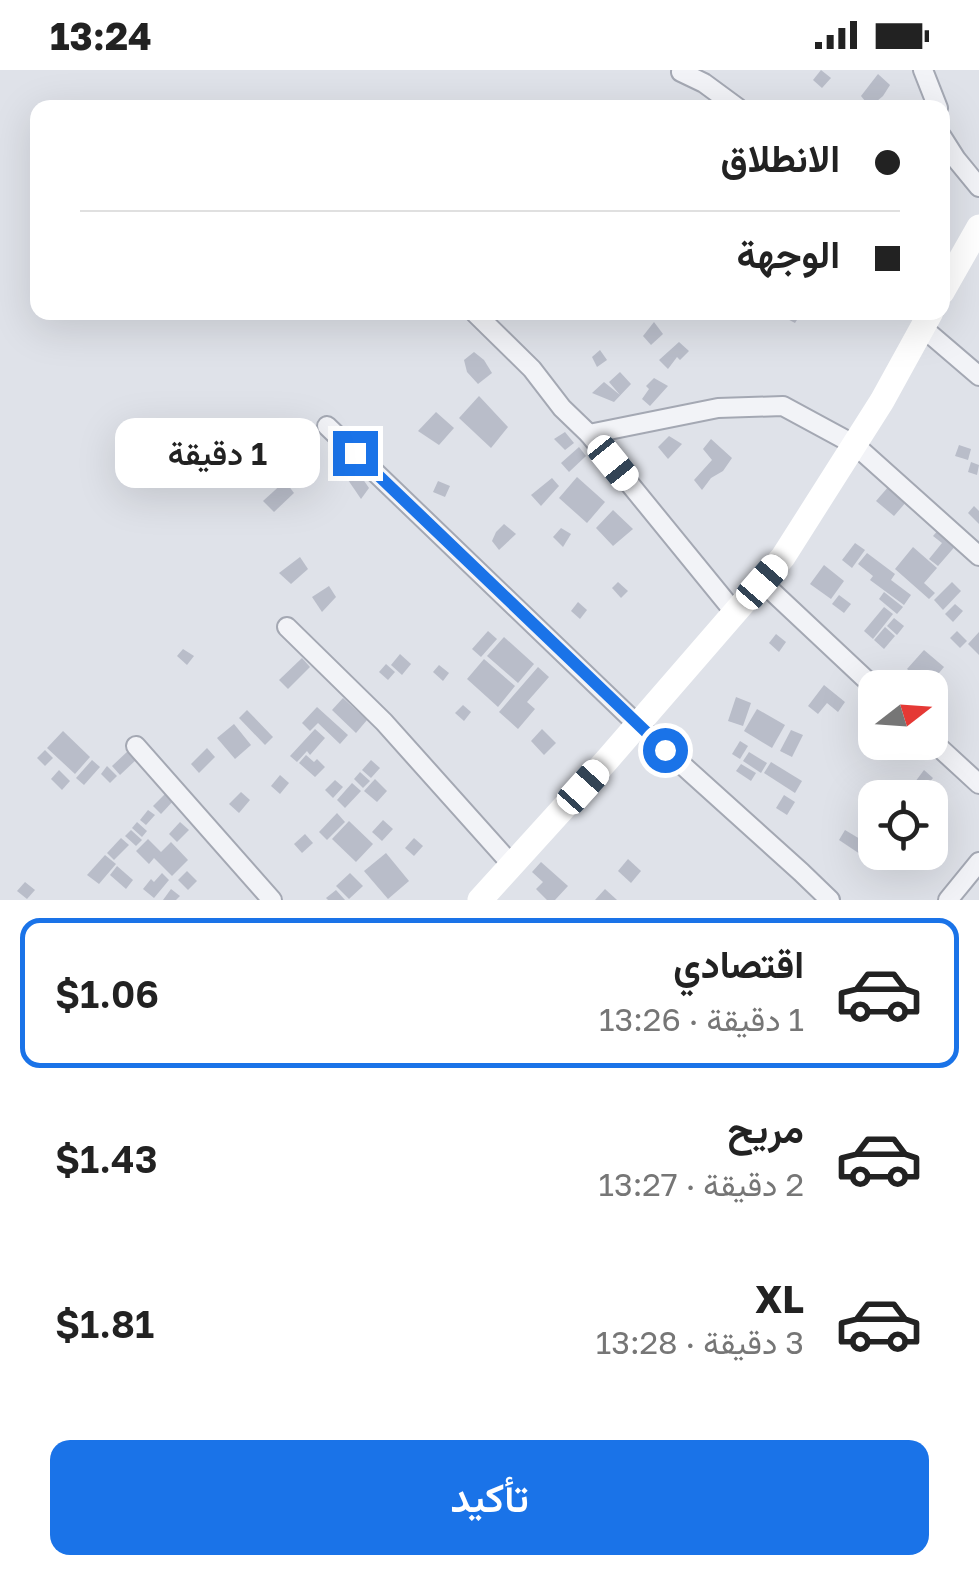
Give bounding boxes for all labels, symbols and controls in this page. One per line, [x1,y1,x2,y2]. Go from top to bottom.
text: 13:24 [50,13,152,58]
text: الانطلاق [721,135,840,180]
text: الوجهة [737,231,840,276]
callout: 1 دقيقة [115,418,320,488]
car [582,430,644,496]
route end [333,431,378,476]
text: 1 دقيقة [168,434,267,472]
car [731,550,793,614]
north arrow [858,670,948,760]
map controls [858,670,948,870]
route start [643,728,688,773]
car [552,755,614,819]
button: locate [858,780,948,870]
text: اقتصادي [673,941,804,986]
icon: car [834,948,924,1038]
text: $1.06 [55,971,159,1016]
text: 1 دقيقة · 13:26 [599,1000,804,1038]
text: مريح [728,1106,804,1151]
icon: car [834,1113,924,1203]
text: $1.43 [55,1136,158,1181]
text: 2 دقيقة · 13:27 [598,1165,804,1203]
text: XL [755,1276,804,1321]
icon: car [834,1278,924,1368]
text: $1.81 [55,1301,154,1346]
text: 3 دقيقة · 13:28 [596,1323,804,1361]
button: تأكيد [50,1440,929,1555]

